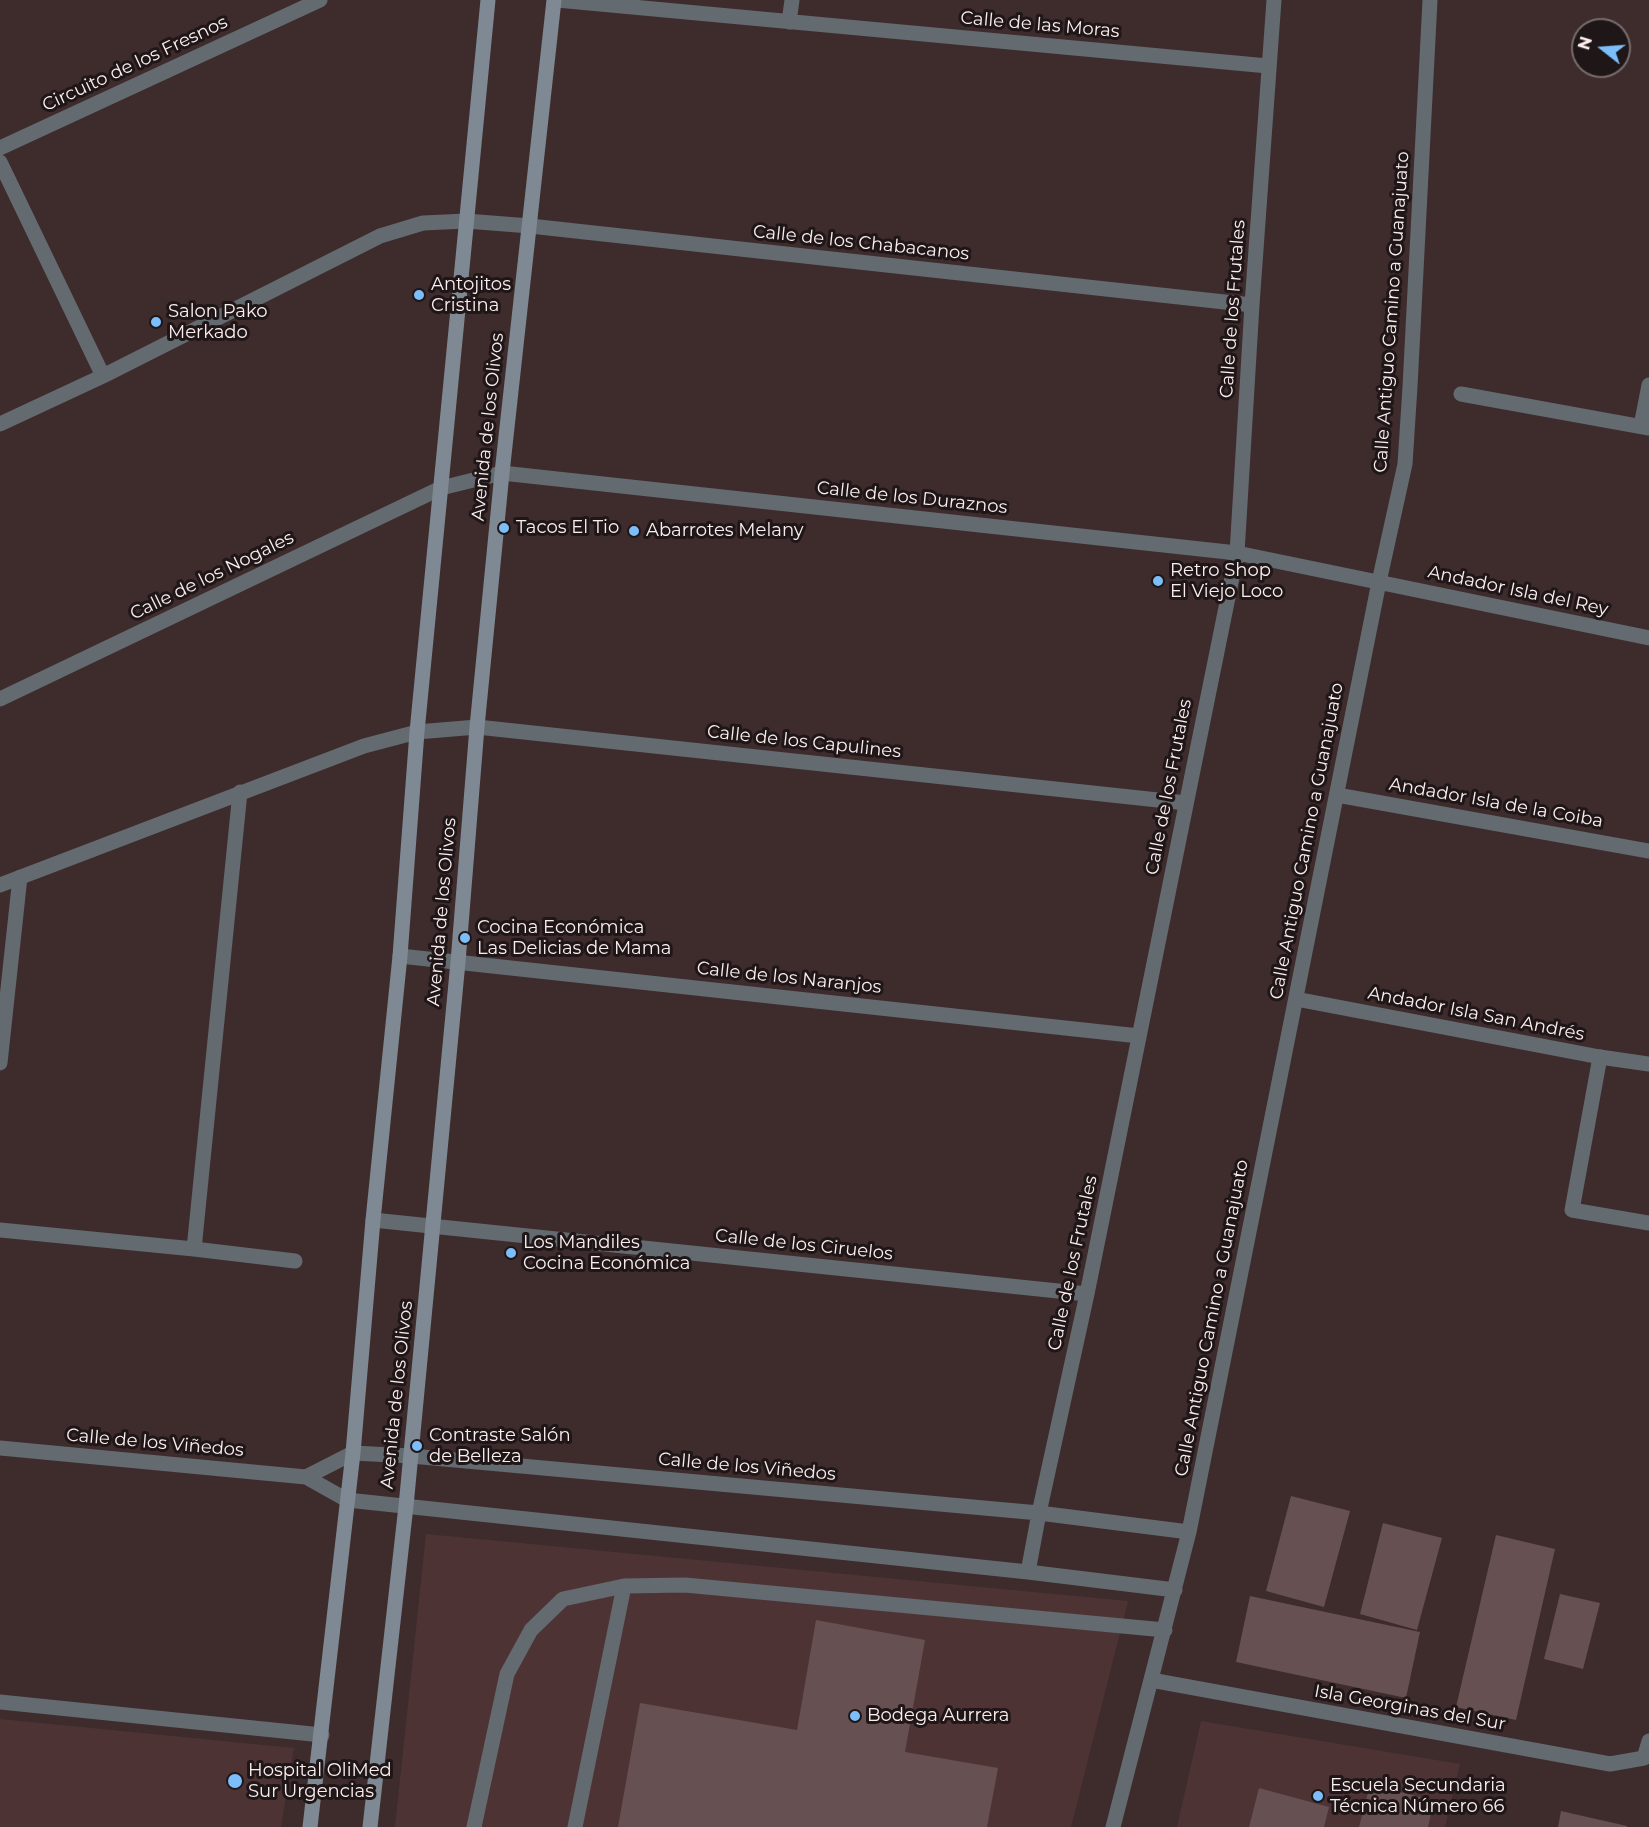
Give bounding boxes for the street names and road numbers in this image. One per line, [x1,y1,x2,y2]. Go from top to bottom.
street label: Calle de las Moras [960,7,1120,43]
street label: Circuito de los Fresnos [39,12,231,116]
street label: Calle Antiguo Camino a Guanajuato [1370,151,1414,473]
street label: Calle de los Frutales [1216,219,1250,399]
street label: Calle de los Chabacanos [752,221,970,265]
street label: Avenida de los Olivos [467,332,509,522]
street label: Calle de los Duraznos [816,477,1008,519]
street label: Calle de los Nogales [127,527,297,625]
street label: Andador Isla del Rey [1426,561,1610,621]
street label: Calle Antiguo Camino a Guanajuato [1266,681,1348,1001]
street label: Calle de los Frutales [1141,697,1197,877]
street label: Calle de los Capulines [706,721,902,763]
street label: Andador Isla de la Coiba [1387,774,1605,832]
street label: Avenida de los Olivos [423,817,461,1007]
street label: Calle de los Naranjos [696,958,882,998]
street label: Andador Isla San Andrés [1366,982,1586,1046]
street label: Calle Antiguo Camino a Guanajuato [1171,1158,1253,1478]
street label: Calle de los Frutales [1044,1173,1102,1353]
street label: Calle de los Ciruelos [714,1225,894,1265]
street label: Avenida de los Olivos [376,1300,418,1490]
street label: Calle de los Viñedos [65,1424,245,1462]
street label: Calle de los Viñedos [657,1448,837,1486]
street label: Isla Georginas del Sur [1313,1681,1507,1735]

